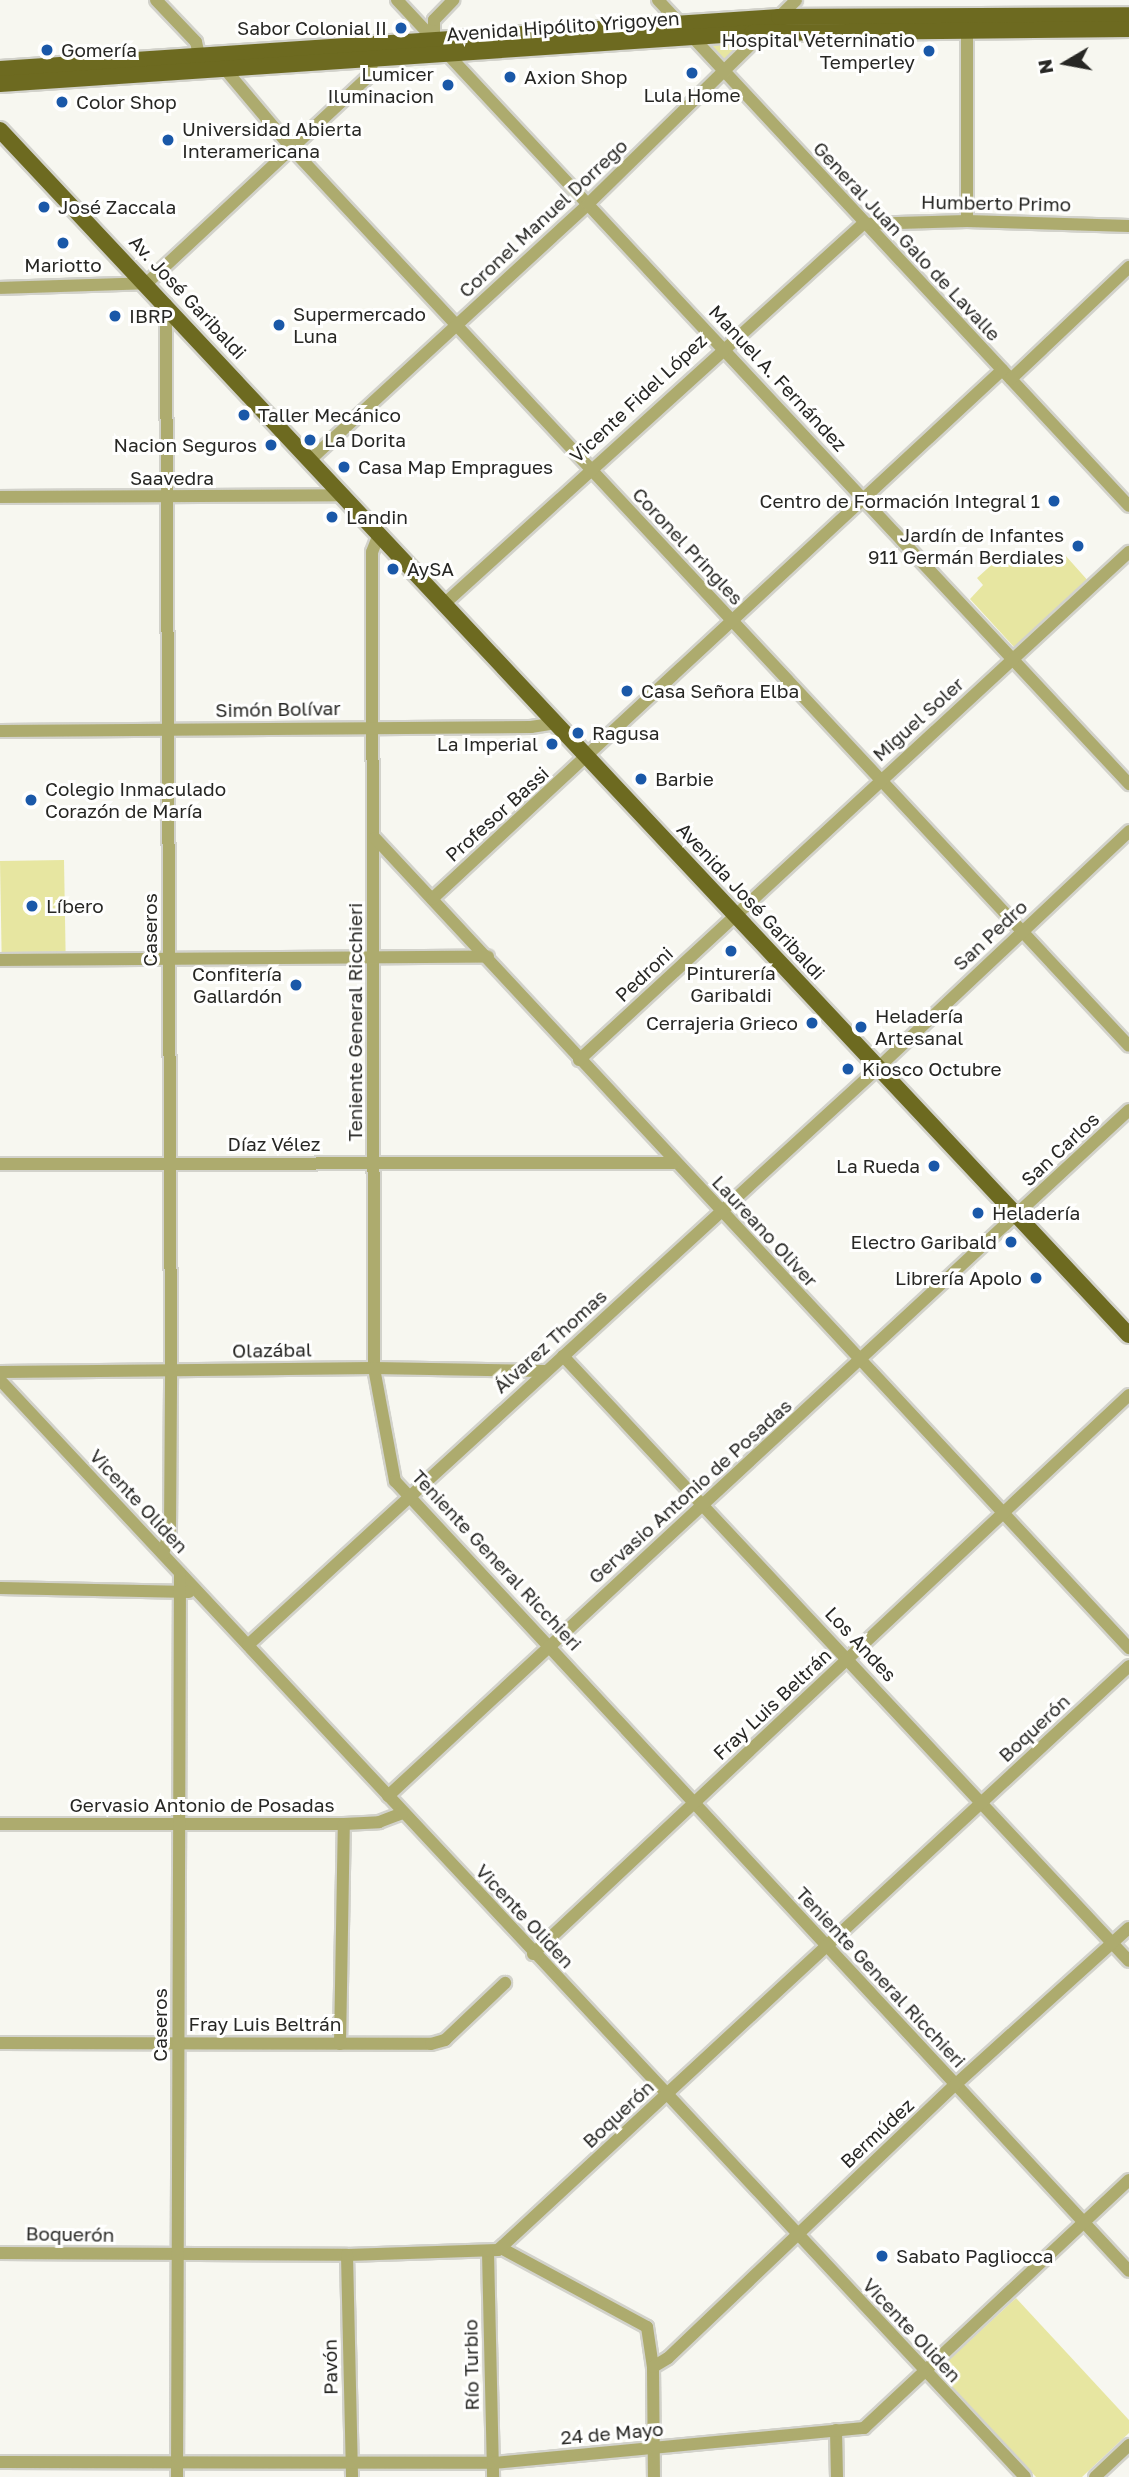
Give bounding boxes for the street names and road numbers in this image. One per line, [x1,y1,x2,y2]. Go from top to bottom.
street label: Avenida Hipólito Yrigoyen [446,6,680,46]
street label: Coronel Manuel Dorrego [454,134,632,302]
street label: General Juan Galo de Lavalle [809,137,1005,345]
street label: Humberto Primo [921,190,1071,216]
street label: Av. José Garibaldi [125,230,251,364]
street label: Manuel A. Fernández [704,300,852,456]
street label: Vicente Fidel López [565,329,711,467]
street label: Saavedra [130,467,214,489]
street label: Coronel Pringles [628,483,748,609]
street label: Miguel Soler [868,672,968,766]
street label: Simón Bolívar [215,697,341,721]
street label: Profesor Bassi [441,762,553,866]
street label: Avenida José Garibaldi [672,818,830,984]
street label: Caseros [139,893,161,967]
street label: San Pedro [948,895,1032,975]
street label: Teniente General Ricchieri [344,903,366,1141]
street label: Pedroni [610,942,678,1006]
street label: San Carlos [1016,1107,1104,1191]
street label: Díaz Vélez [228,1133,320,1155]
street label: Laureano Oliver [708,1171,822,1291]
street label: Álvarez Thomas [489,1284,611,1398]
street label: Olazábal [232,1338,312,1362]
street label: Gervasio Antonio de Posadas [584,1394,796,1588]
street label: Vicente Oliden [85,1444,193,1558]
street label: Teniente General Ricchieri [407,1465,587,1655]
street label: Los Andes [821,1602,901,1686]
street label: Fray Luis Beltrán [708,1644,836,1764]
street label: Boquerón [994,1689,1074,1767]
street label: Gervasio Antonio de Posadas [69,1794,335,1816]
street label: Vicente Oliden [471,1859,579,1973]
street label: Teniente General Ricchieri [791,1882,971,2072]
street label: Caseros [149,1988,171,2062]
street label: Fray Luis Beltrán [189,2013,341,2035]
street label: Boquerón [578,2075,658,2153]
street label: Bermúdez [836,2093,918,2173]
street label: Boquerón [25,2222,115,2246]
street label: Vicente Oliden [858,2273,966,2387]
street label: Río Turbio [459,2319,483,2411]
street label: Pavón [318,2339,342,2395]
street label: 24 de Mayo [560,2417,664,2449]

